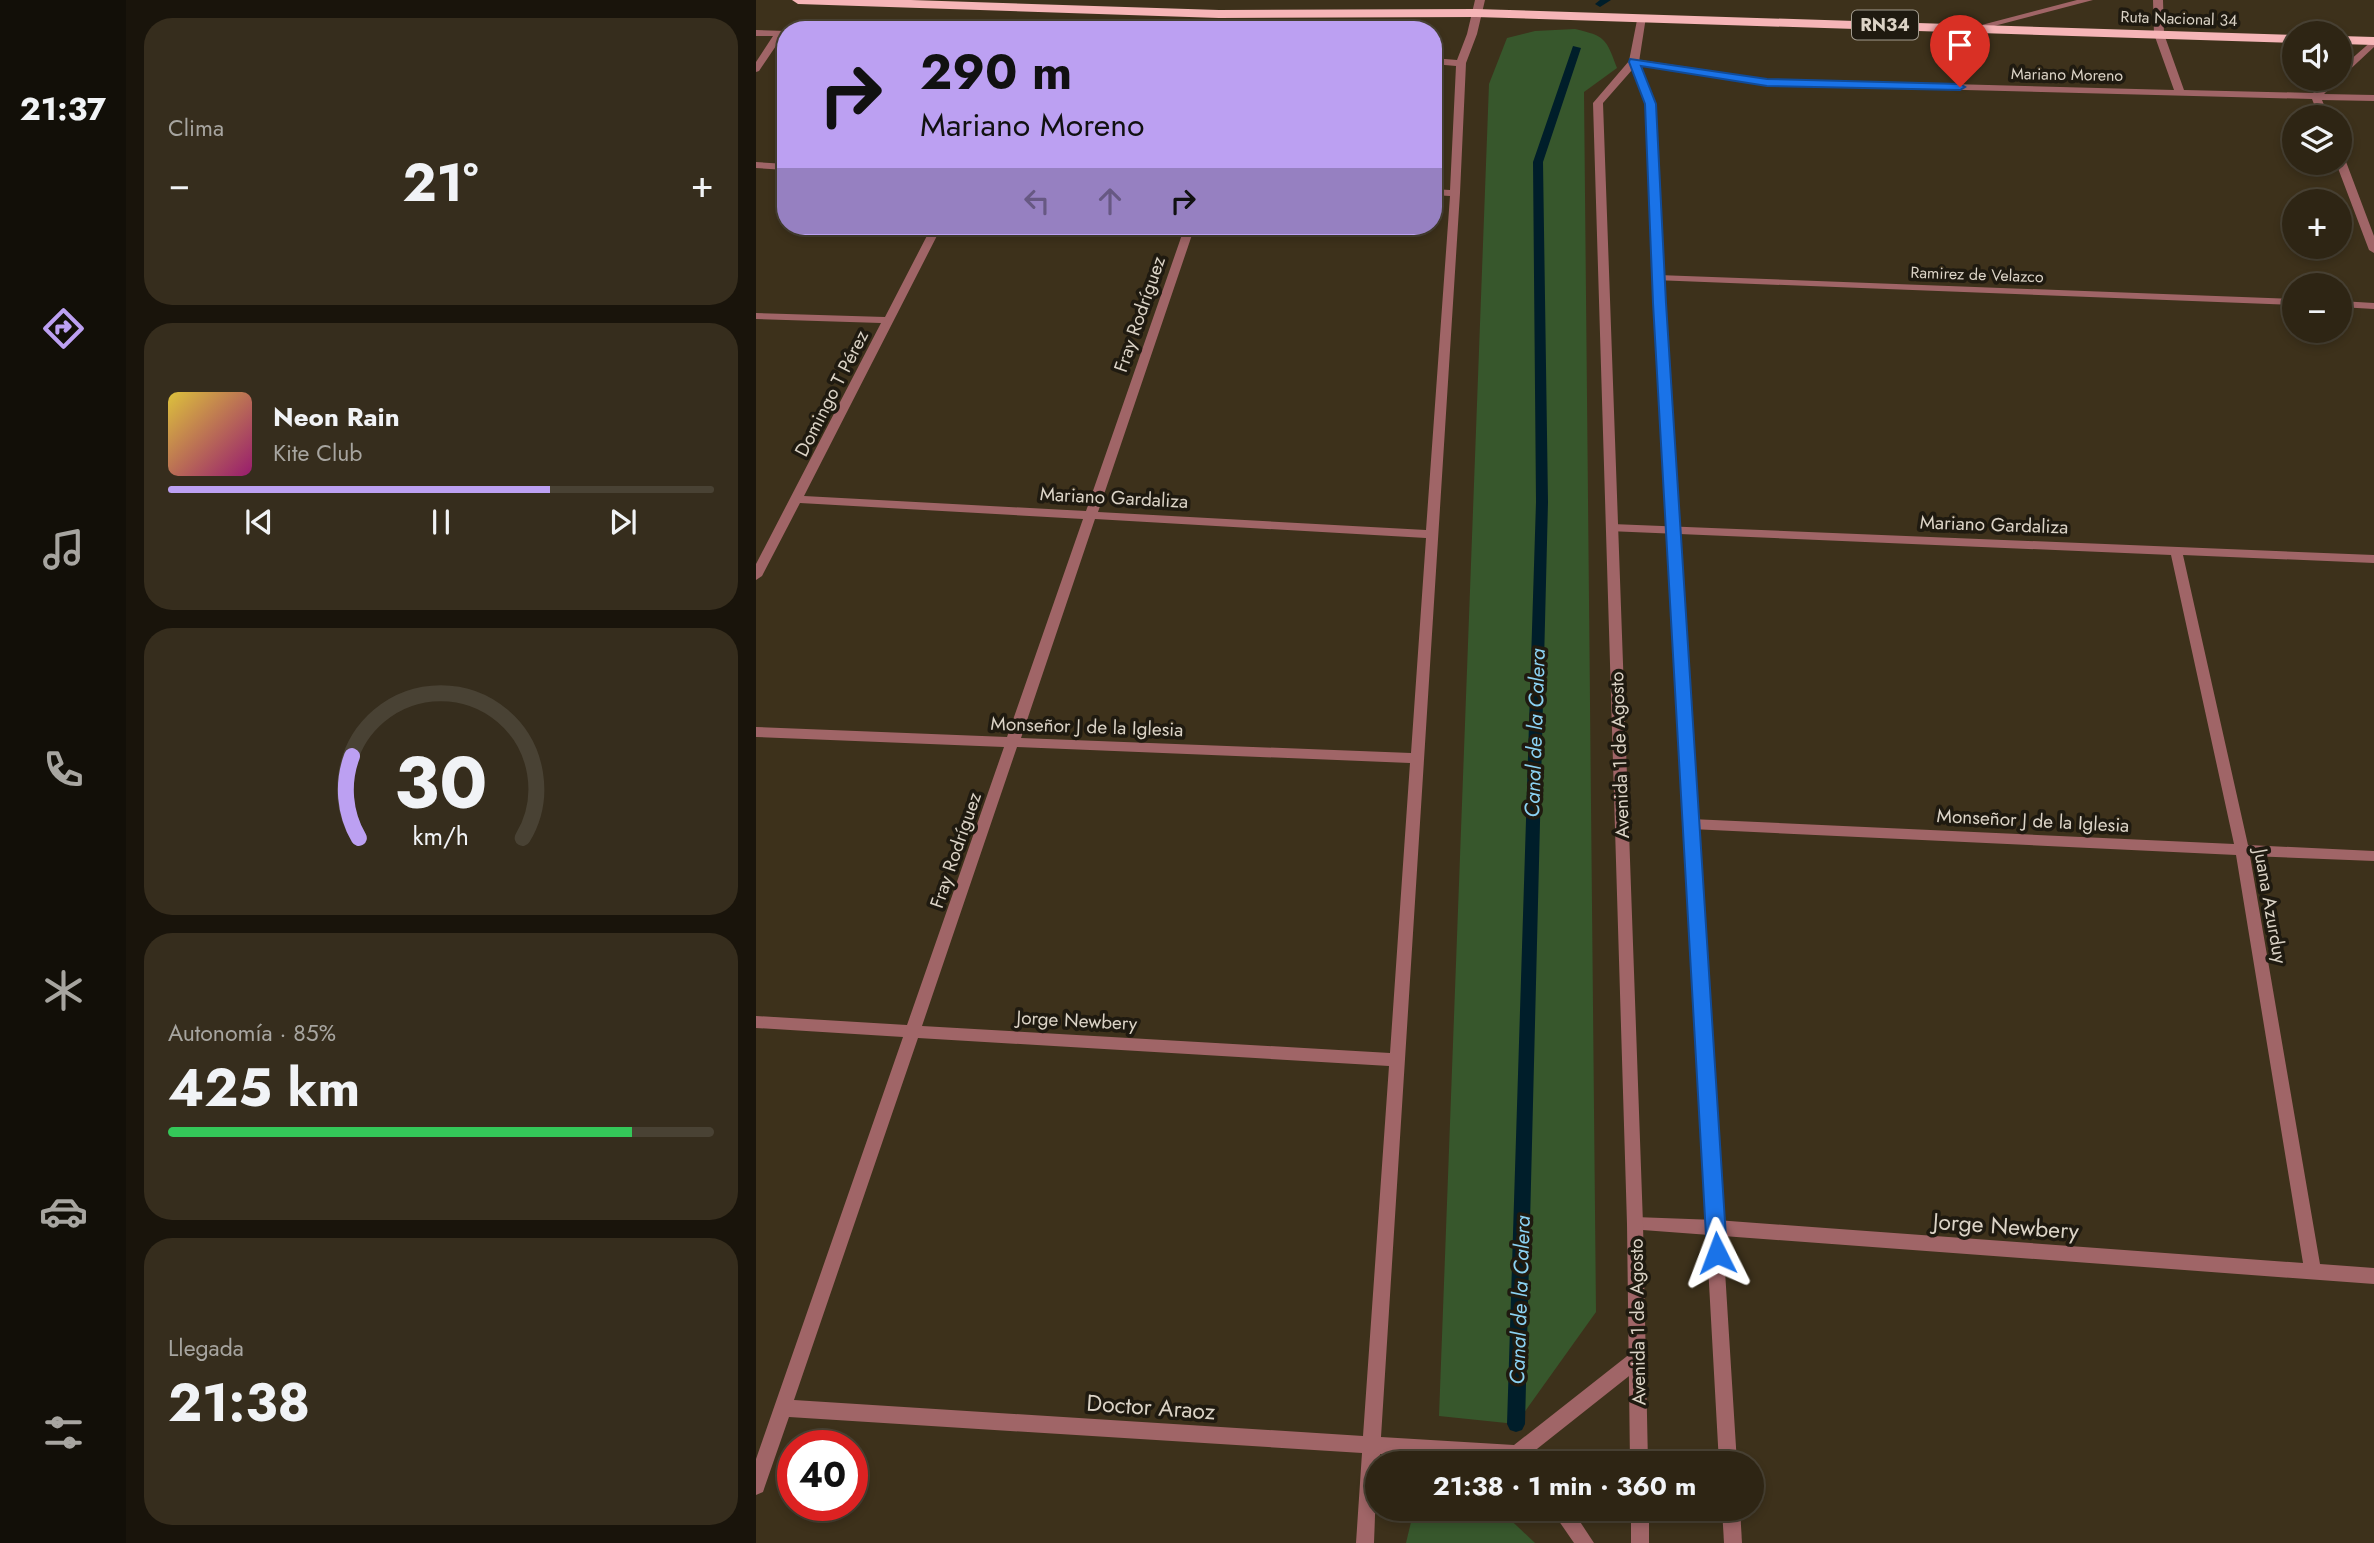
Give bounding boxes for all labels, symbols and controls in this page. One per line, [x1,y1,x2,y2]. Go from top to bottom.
street label: Ruta Nacional 34 [2120,5,2238,32]
road number: RN34 [1852,10,1918,40]
pin [1930,15,1990,87]
map controls [2282,21,2352,343]
button: sound [2282,21,2352,91]
icon: arrive [1941,26,1979,64]
text: 290 m [920,37,1072,107]
icon: right [805,49,896,140]
street label: Mariano Moreno [2011,62,2124,87]
text: 21:37 [20,86,106,132]
text: Mariano Moreno [920,102,1145,148]
button: layers [2282,105,2352,175]
text: Clima [168,111,224,145]
text: 21° [403,145,479,221]
text: − [168,156,190,211]
text: + [691,156,714,211]
icon: left [1018,182,1056,220]
icon: ahead [1091,182,1129,220]
icon: right [1164,182,1202,220]
button: + [2282,189,2352,259]
street label: Fray Rodríguez [1107,252,1172,376]
street label: Ramirez de Velazco [1910,261,2044,288]
button: − [2282,273,2352,343]
icon: directions [39,304,88,353]
street label: Domingo T Pérez [788,325,875,461]
text: Neon Rain [273,398,400,436]
text: Kite Club [273,436,362,470]
street label: Mariano Gardaliza [1039,480,1189,515]
icon: previous [240,503,278,541]
icon: pause [422,503,460,541]
icon: next [604,503,642,541]
street label: Mariano Gardaliza [1919,508,2069,541]
icon: music [39,525,88,574]
water label: Canal de la Calera [1517,647,1553,818]
street label: Avenida 1 de Agosto [1603,671,1636,839]
street label: Monseñor J de la Iglesia [990,710,1184,743]
text: 30 [394,730,488,835]
icon: phone [39,745,88,794]
street label: Fray Rodríguez [923,788,988,912]
street label: Monseñor J de la Iglesia [1936,802,2130,839]
text: km/h [413,817,469,853]
street label: Juana Azurduy [2247,844,2294,966]
icon: climate [39,966,88,1015]
street label: Jorge Newbery [1013,1004,1139,1037]
text: Autonomía · 85% [168,1016,336,1050]
text: 425 km [168,1050,360,1126]
icon: car [39,1187,88,1236]
street label: Jorge Newbery [1929,1204,2081,1248]
water label: Canal de la Calera [1502,1214,1538,1385]
position arrow [1680,1216,1754,1290]
street label: Avenida 1 de Agosto [1623,1238,1652,1406]
text: Llegada [168,1331,244,1365]
text: 21:38 [168,1365,310,1441]
street label: Doctor Araoz [1085,1386,1217,1428]
icon: filters [39,1408,88,1457]
speed limit sign: 40 [777,1430,868,1521]
text: 21:38 · 1 min · 360 m [1433,1467,1696,1505]

